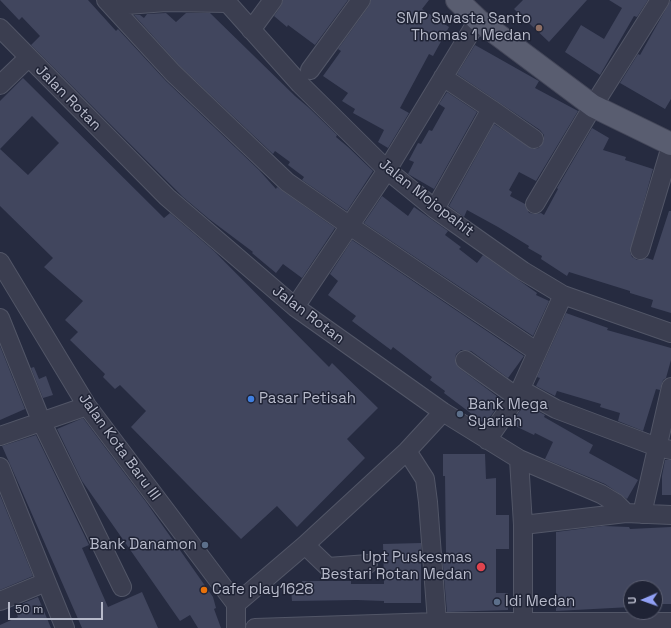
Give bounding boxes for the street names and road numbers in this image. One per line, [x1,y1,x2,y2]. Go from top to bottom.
street label: Jalan Rotan [31,61,105,135]
street label: Jalan Mojopahit [375,155,477,241]
street label: Jalan Rotan [268,282,348,348]
street label: Jalan Kota Baru III [74,390,164,504]

